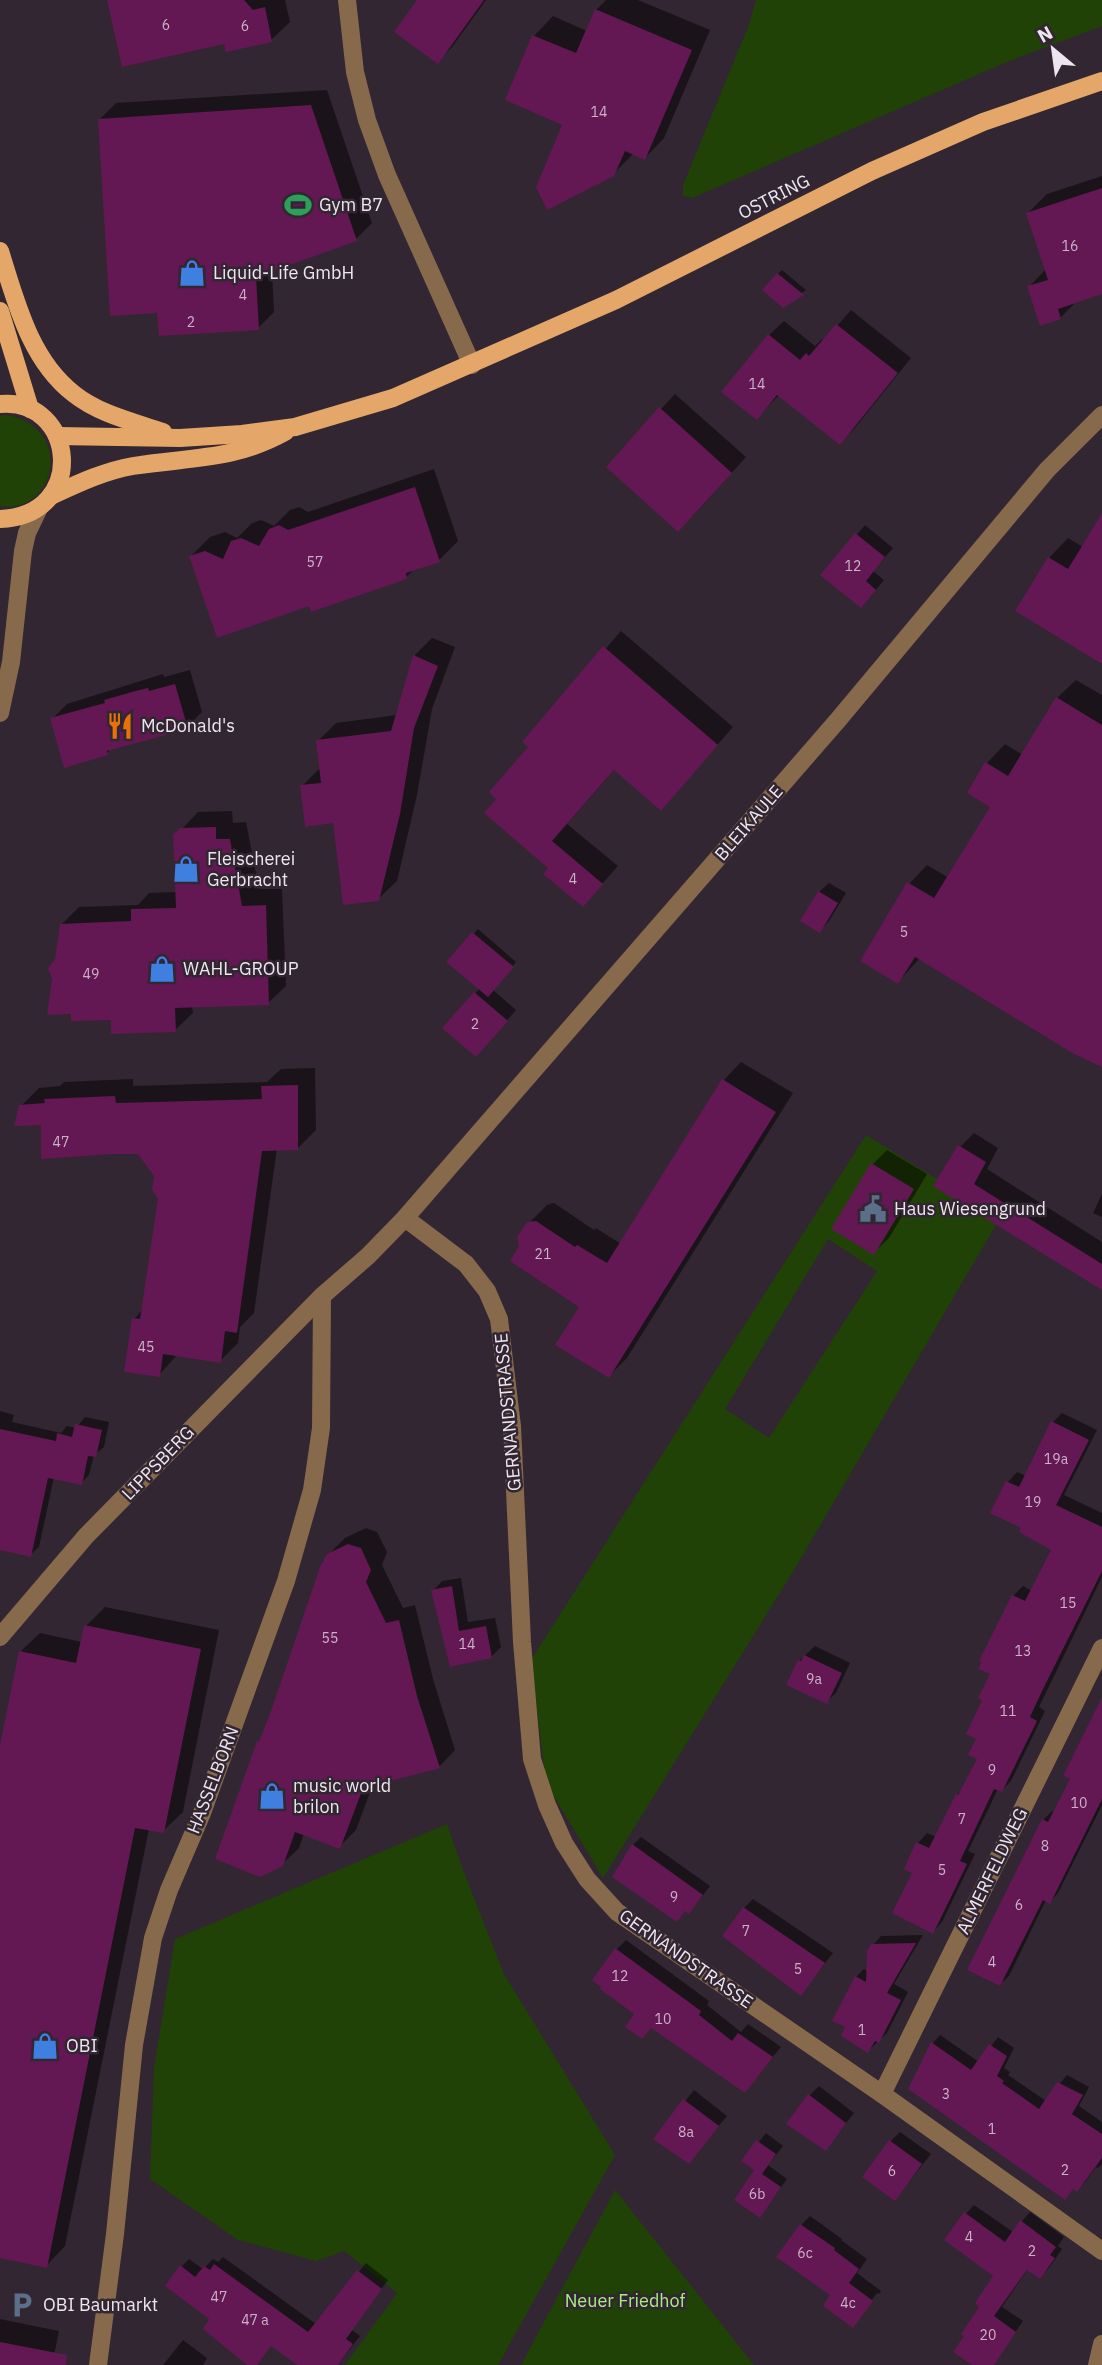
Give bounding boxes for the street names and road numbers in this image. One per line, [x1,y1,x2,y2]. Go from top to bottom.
street label: OSTRING [734,169,813,224]
street label: BLEIKAULE [709,780,788,865]
street label: GERNANDSTRASSE [489,1332,526,1492]
street label: LIPPSBERG [117,1421,199,1505]
street label: HASSELBORN [182,1723,244,1837]
street label: ALMERFELDWEG [951,1804,1032,1938]
street label: GERNANDSTRASSE [615,1904,758,2013]

